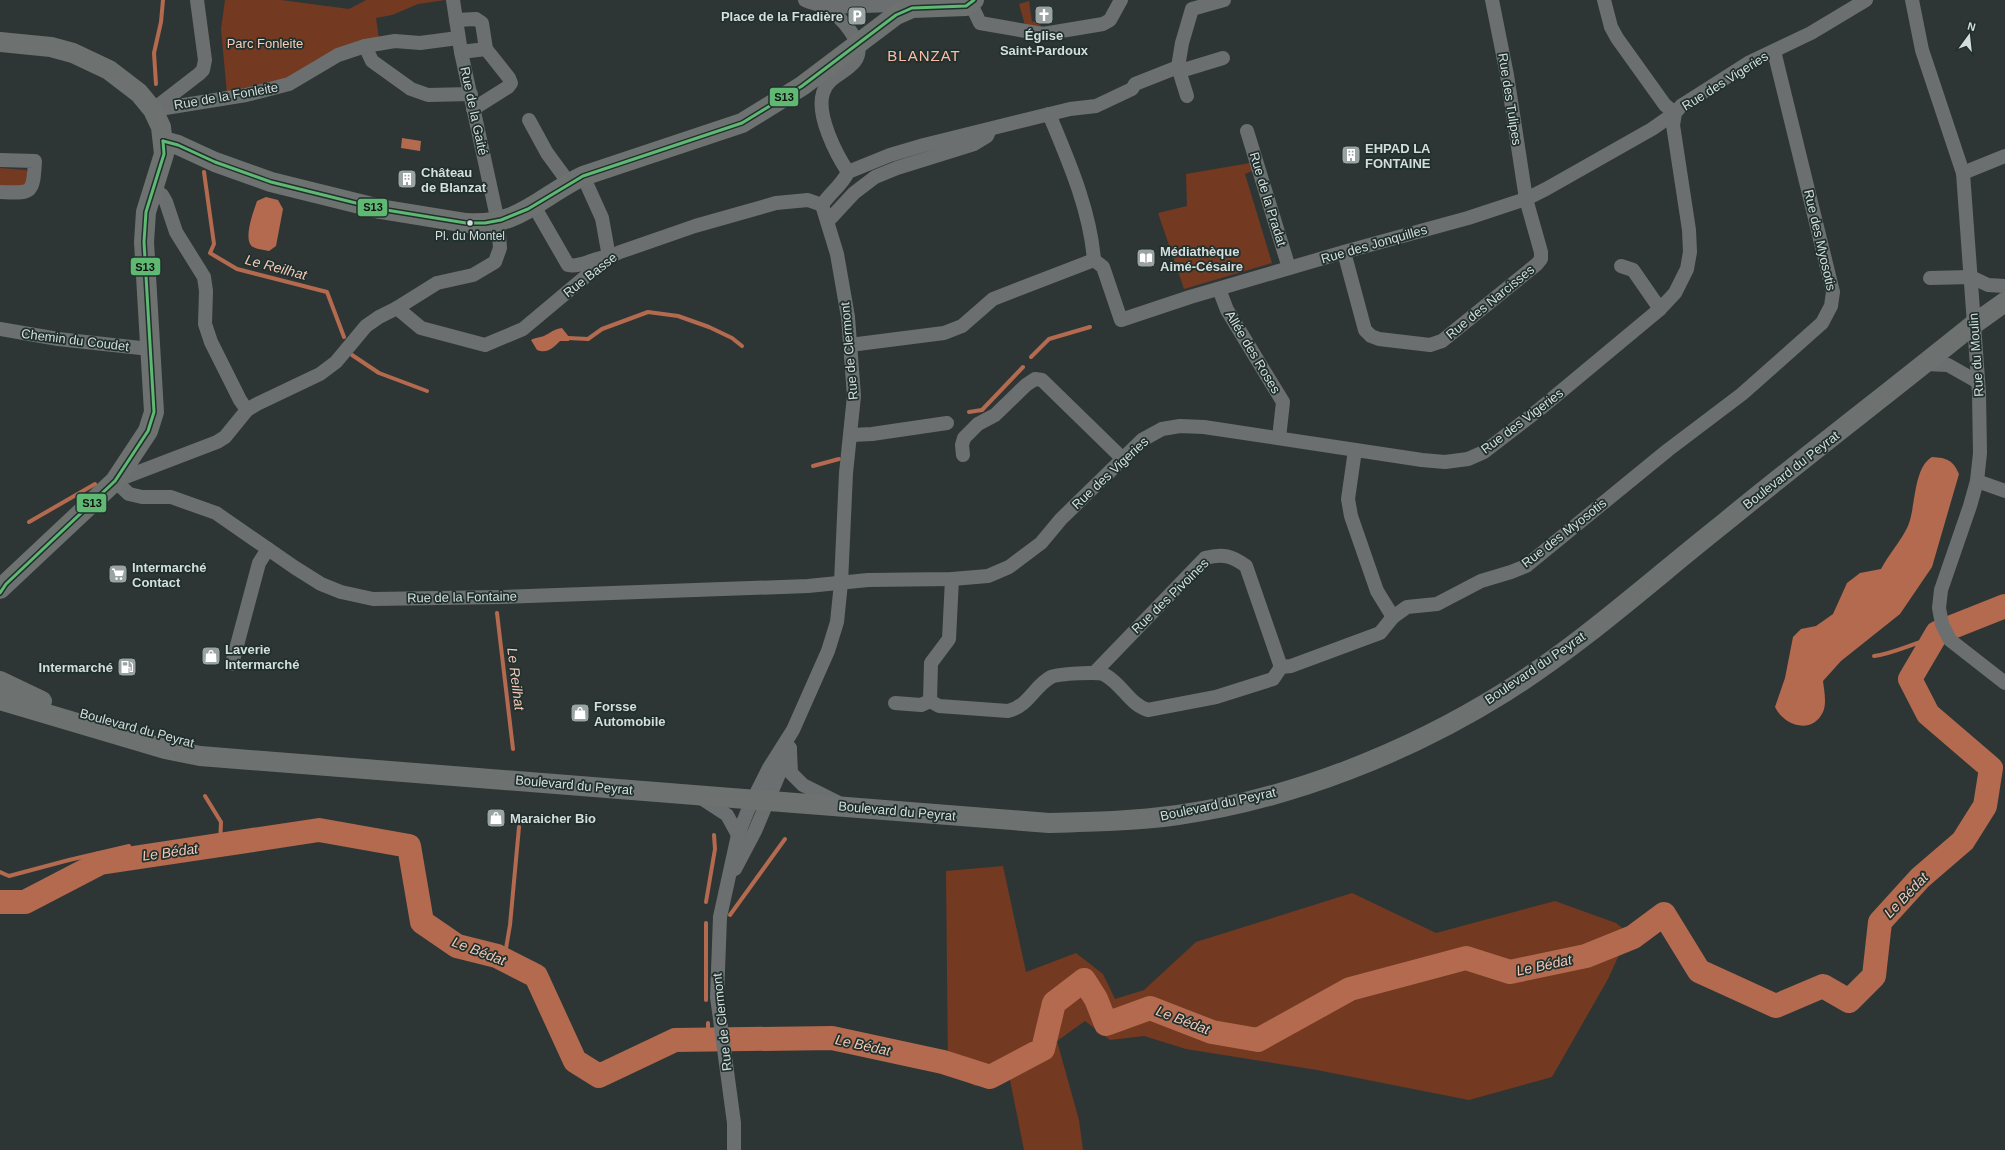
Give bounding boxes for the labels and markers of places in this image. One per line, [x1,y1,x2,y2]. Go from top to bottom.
church icon: Église Saint-Pardoux [1033,4,1055,26]
parking icon: Place de la Fradière [846,5,868,27]
place label: Place de la Fradière [721,9,843,24]
place label: Église Saint-Pardoux [1000,28,1089,58]
place label: EHPAD LA FONTAINE [1365,141,1431,171]
building icon: EHPAD LA FONTAINE [1340,144,1362,166]
place label: Château de Blanzat [421,165,487,195]
building icon: Château de Blanzat [396,168,418,190]
marker: Pl. du Montel [465,218,475,228]
place label: Pl. du Montel [435,229,505,243]
place label: Médiathèque Aimé-Césaire [1160,244,1243,274]
library icon: Médiathèque Aimé-Césaire [1135,247,1157,269]
place label: Intermarché Contact [132,560,206,590]
supermarket icon: Intermarché Contact [107,563,129,585]
place label: Laverie Intermarché [225,642,299,672]
shop icon: Laverie Intermarché [200,645,222,667]
fuel station icon: Intermarché [116,656,138,678]
place label: Intermarché [39,660,113,675]
place label: Forsse Automobile [594,699,666,729]
shop icon: Forsse Automobile [569,702,591,724]
shop icon: Maraicher Bio [485,807,507,829]
place label: Maraicher Bio [510,811,596,826]

